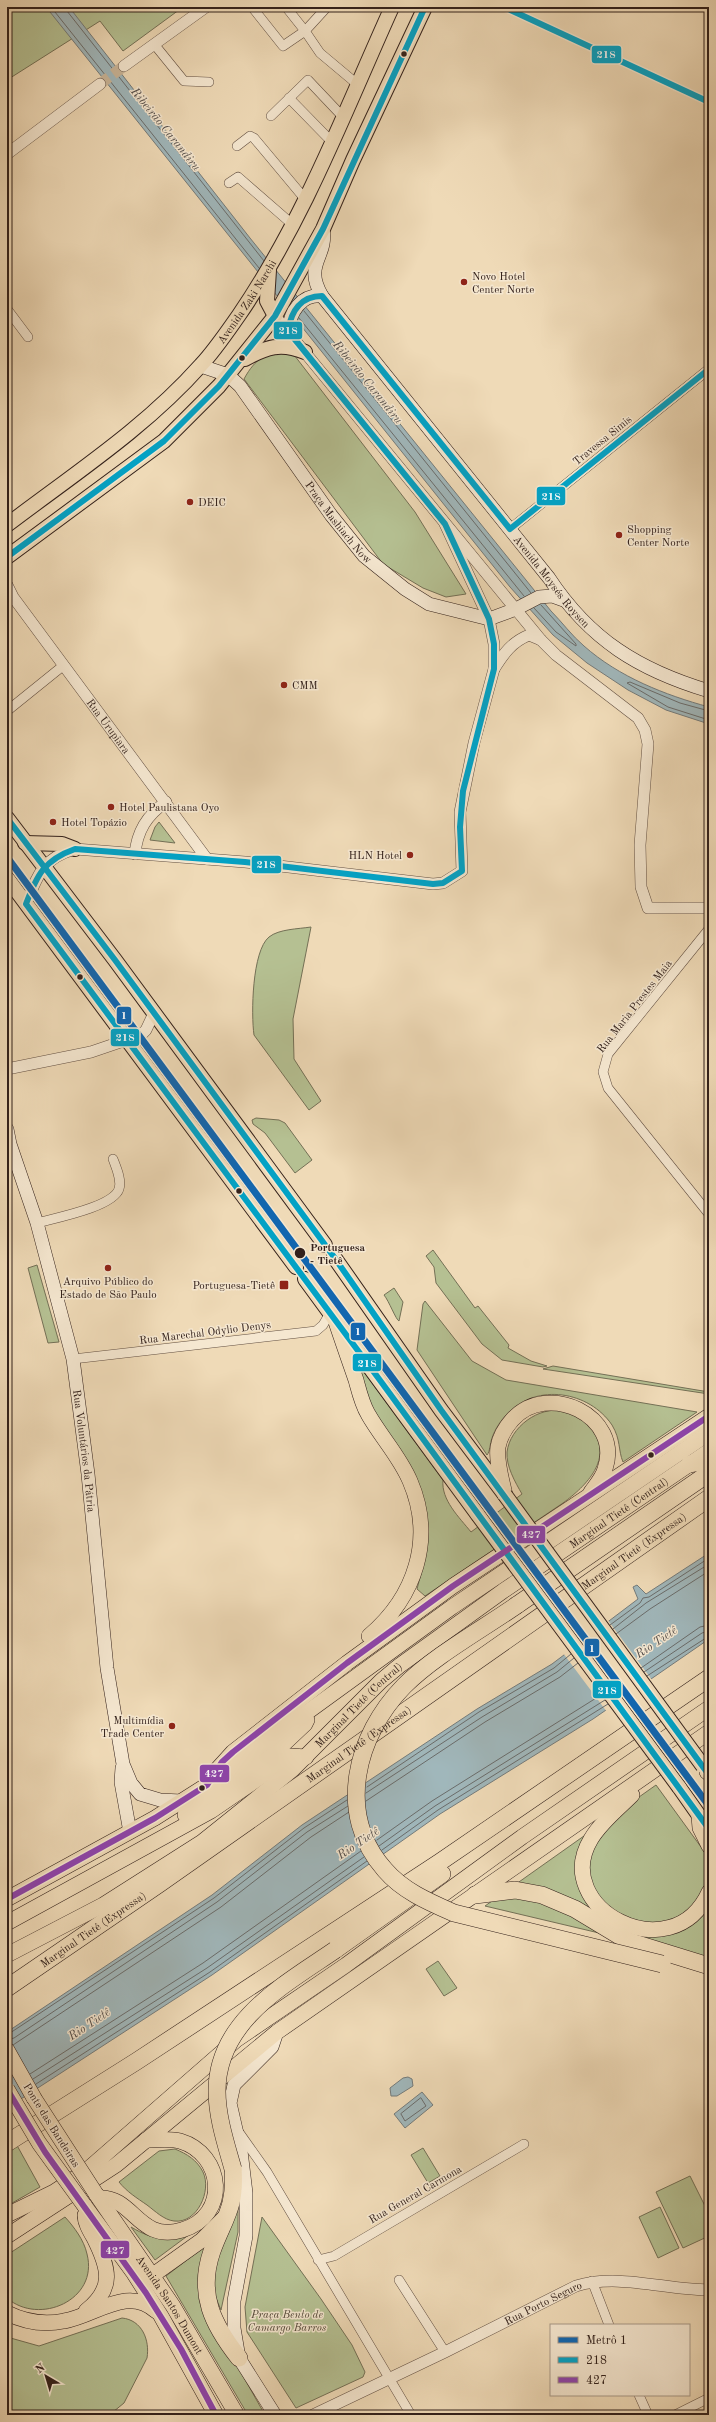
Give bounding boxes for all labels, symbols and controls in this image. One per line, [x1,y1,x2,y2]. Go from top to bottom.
line badge: 218 [591,45,622,64]
unlabelled marker [399,49,409,59]
text: 218 [596,50,616,61]
water label: Ribeirão Carandiru [127,85,202,174]
street label: Avenida Zaki Narchi [216,259,279,347]
place label: Novo Hotel Center Norte [472,272,534,296]
marker: Novo Hotel Center Norte [459,277,469,287]
line badge: 218 [273,321,303,340]
text: 218 [278,326,298,337]
water label: Ribeirão Carandiru [329,338,404,427]
unlabelled marker [237,353,247,363]
street label: Travessa Simis [571,414,635,468]
street label: Praça Mashiach Now [302,480,373,567]
line badge: 218 [536,486,566,506]
text: 218 [541,492,561,503]
marker: DEIC [185,497,195,507]
place label: DEIC [198,498,226,509]
place label: Shopping Center Norte [627,525,689,549]
marker: Shopping Center Norte [614,530,624,540]
street label: Avenida Moysés Roysen [510,534,591,631]
marker: CMM [279,680,289,690]
place label: CMM [292,681,318,692]
street label: Rua Urupiara [83,697,132,757]
marker: Hotel Paulistana Oyo [106,802,116,812]
place label: Hotel Paulistana Oyo [119,803,219,814]
marker: Hotel Topázio [48,817,58,827]
place label: Hotel Topázio [61,818,127,829]
marker: HLN Hotel [405,850,415,860]
place label: HLN Hotel [348,851,402,862]
line badge: 218 [251,855,282,874]
text: 218 [256,860,276,871]
street label: Rua Maria Prestes Maia [596,958,675,1055]
unlabelled marker [75,972,85,982]
line badge: 1 [116,1006,132,1025]
text: 1 [121,1011,127,1022]
line badge: 218 [110,1028,140,1047]
text: 218 [115,1033,135,1044]
unlabelled marker [234,1186,244,1196]
place label: Portuguesa - Tietê [310,1243,366,1267]
marker: Portuguesa - Tietê [293,1246,307,1260]
marker: Arquivo Público do Estado de São Paulo [103,1263,113,1273]
place label: Arquivo Público do Estado de São Paulo [59,1277,157,1301]
marker: Portuguesa-Tietê [278,1279,290,1291]
place label: Portuguesa-Tietê [192,1281,275,1292]
street label: Rua Marechal Odylio Denys [139,1320,272,1347]
line badge: 1 [350,1322,366,1341]
text: 1 [355,1327,361,1338]
line badge: 218 [352,1353,382,1372]
text: 218 [357,1359,377,1370]
street label: Rua Voluntários da Pátria [70,1389,96,1513]
unlabelled marker [646,1450,656,1460]
street label: Marginal Tietê (Central) [568,1476,671,1551]
street label: Marginal Tietê (Expressa) [580,1512,689,1593]
line badge: 427 [516,1525,546,1544]
text: 427 [521,1530,541,1541]
water label: Rio Tietê [633,1624,681,1662]
line badge: 1 [584,1638,600,1657]
text: 1 [589,1644,595,1655]
street label: Marginal Tietê (Central) [314,1661,405,1750]
line badge: 218 [592,1680,622,1699]
text: 218 [597,1686,617,1697]
street label: Marginal Tietê (Expressa) [305,1705,414,1786]
place label: Multimídia Trade Center [101,1716,165,1740]
marker: Multimídia Trade Center [167,1721,177,1731]
line badge: 427 [199,1764,230,1783]
text: 427 [204,1769,224,1780]
unlabelled marker [197,1783,207,1793]
water label: Rio Tietê [335,1825,383,1863]
street label: Marginal Tietê (Expressa) [39,1891,148,1970]
water label: Rio Tietê [66,2006,114,2044]
street label: Ponte das Bandeiras [20,2082,81,2170]
street label: Rua General Carmona [367,2164,465,2226]
line badge: 427 [100,2240,130,2259]
text: 427 [105,2246,125,2257]
street label: Avenida Santos Dumont [133,2254,204,2357]
street label: Rua Porto Seguro [503,2281,583,2328]
park label: Praça Bento de Camargo Barros [248,2310,327,2334]
legend [550,2324,690,2396]
text: Metrô 1 [586,2335,627,2347]
text: 218 [586,2355,607,2367]
north arrow [26,2356,66,2396]
text: N [34,2362,48,2376]
text: 427 [586,2375,607,2387]

